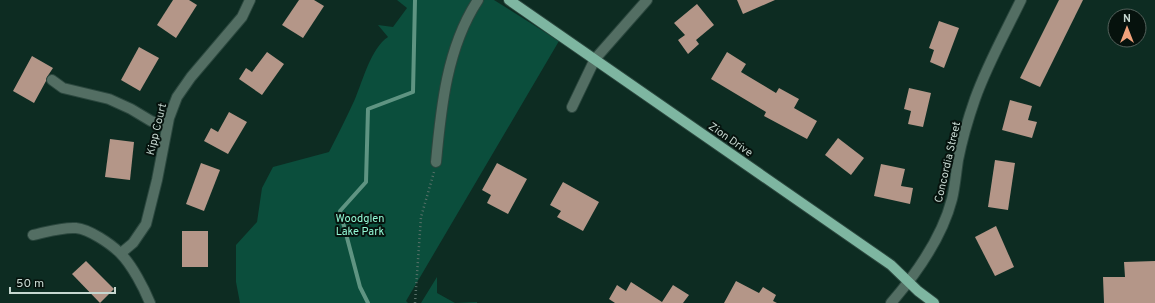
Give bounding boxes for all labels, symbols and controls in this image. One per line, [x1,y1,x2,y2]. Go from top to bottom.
north arrow [1107,8,1147,48]
text: N [1123,12,1131,26]
street label: Kipp Court [144,102,170,157]
street label: Zion Drive [706,119,755,160]
street label: Concordia Street [932,120,964,204]
park label: Woodglen Lake Park [335,212,385,239]
scale bar [10,269,115,295]
text: 50 m [16,276,44,292]

